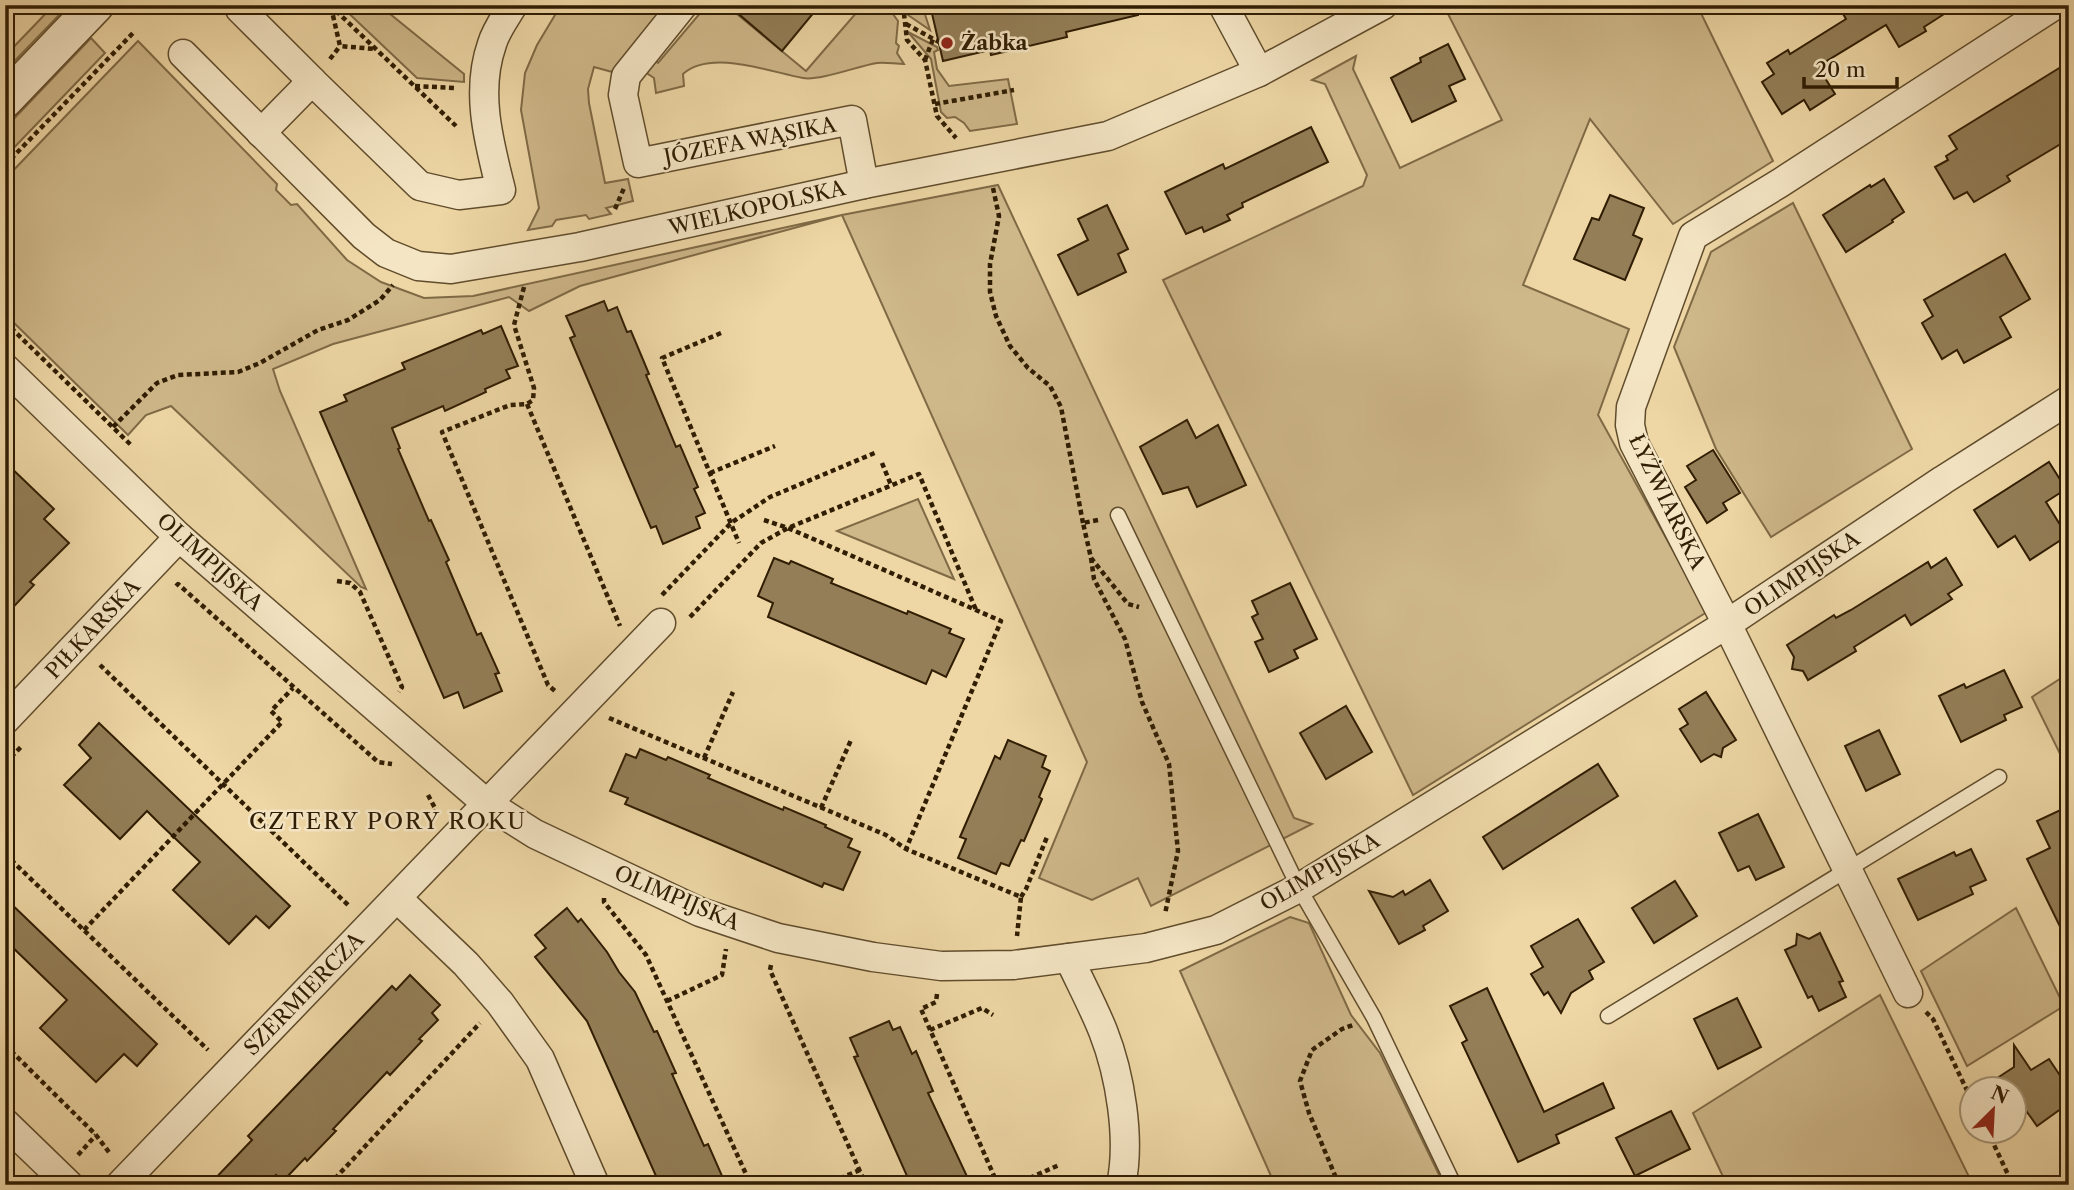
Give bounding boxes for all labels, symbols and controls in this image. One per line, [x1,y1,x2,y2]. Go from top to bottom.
place label: Żabka [961,30,1029,55]
marker: Żabka [939,35,955,51]
scale bar [1804,46,1897,90]
text: 20 m [1815,57,1866,82]
street label: JÓZEFA WĄSIKA [659,111,839,170]
street label: WIELKOPOLSKA [665,175,848,240]
street label: ŁYŻWIARSKA [1624,430,1711,574]
street label: OLIMPIJSKA [152,508,269,616]
street label: OLIMPIJSKA [1739,526,1865,621]
street label: PIŁKARSKA [40,573,145,684]
district label: CZTERY PORY ROKU [249,807,527,835]
street label: OLIMPIJSKA [1256,827,1384,916]
street label: OLIMPIJSKA [611,860,744,935]
street label: SZERMIERCZA [239,927,369,1060]
north arrow [1958,1074,2028,1144]
text: N [1987,1081,2012,1109]

